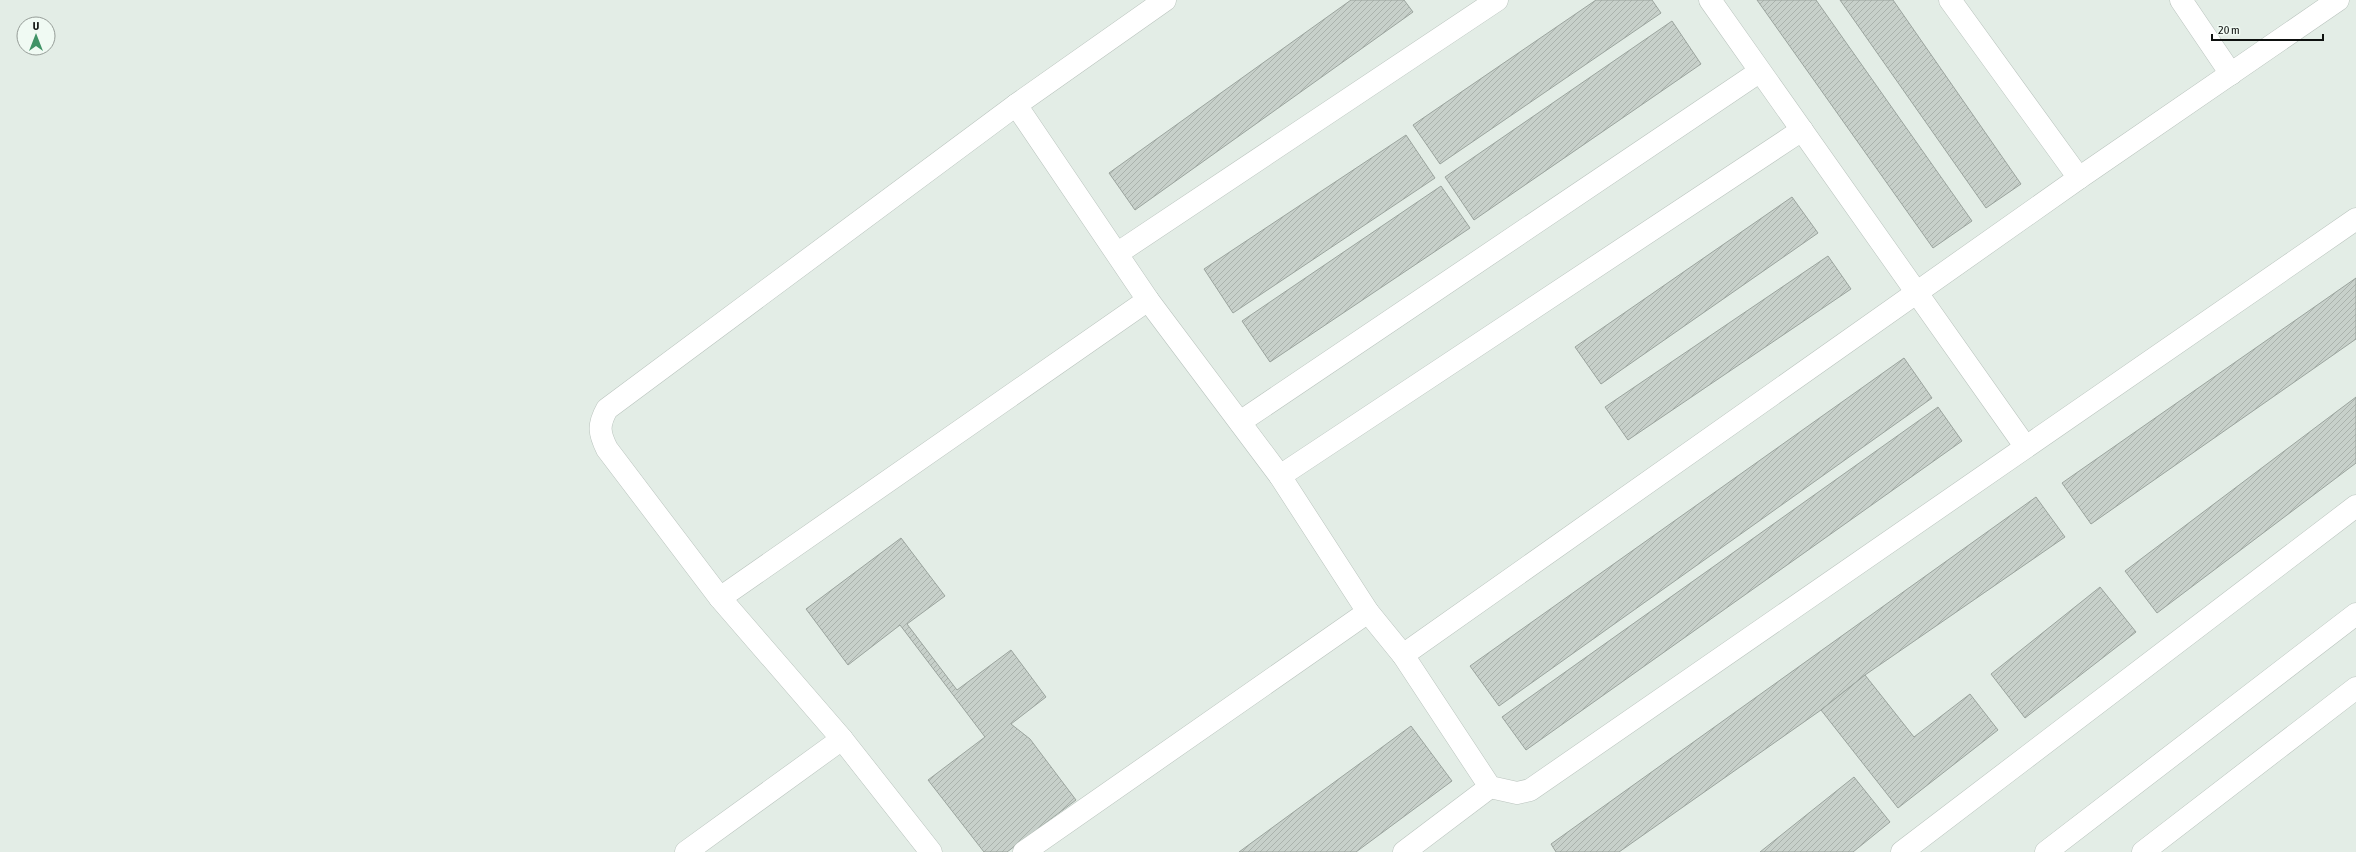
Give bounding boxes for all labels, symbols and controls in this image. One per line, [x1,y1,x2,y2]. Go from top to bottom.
north arrow [16,16,56,56]
scale bar [2212,16,2323,42]
text: U [33,20,39,32]
text: 20 m [2218,23,2240,37]

